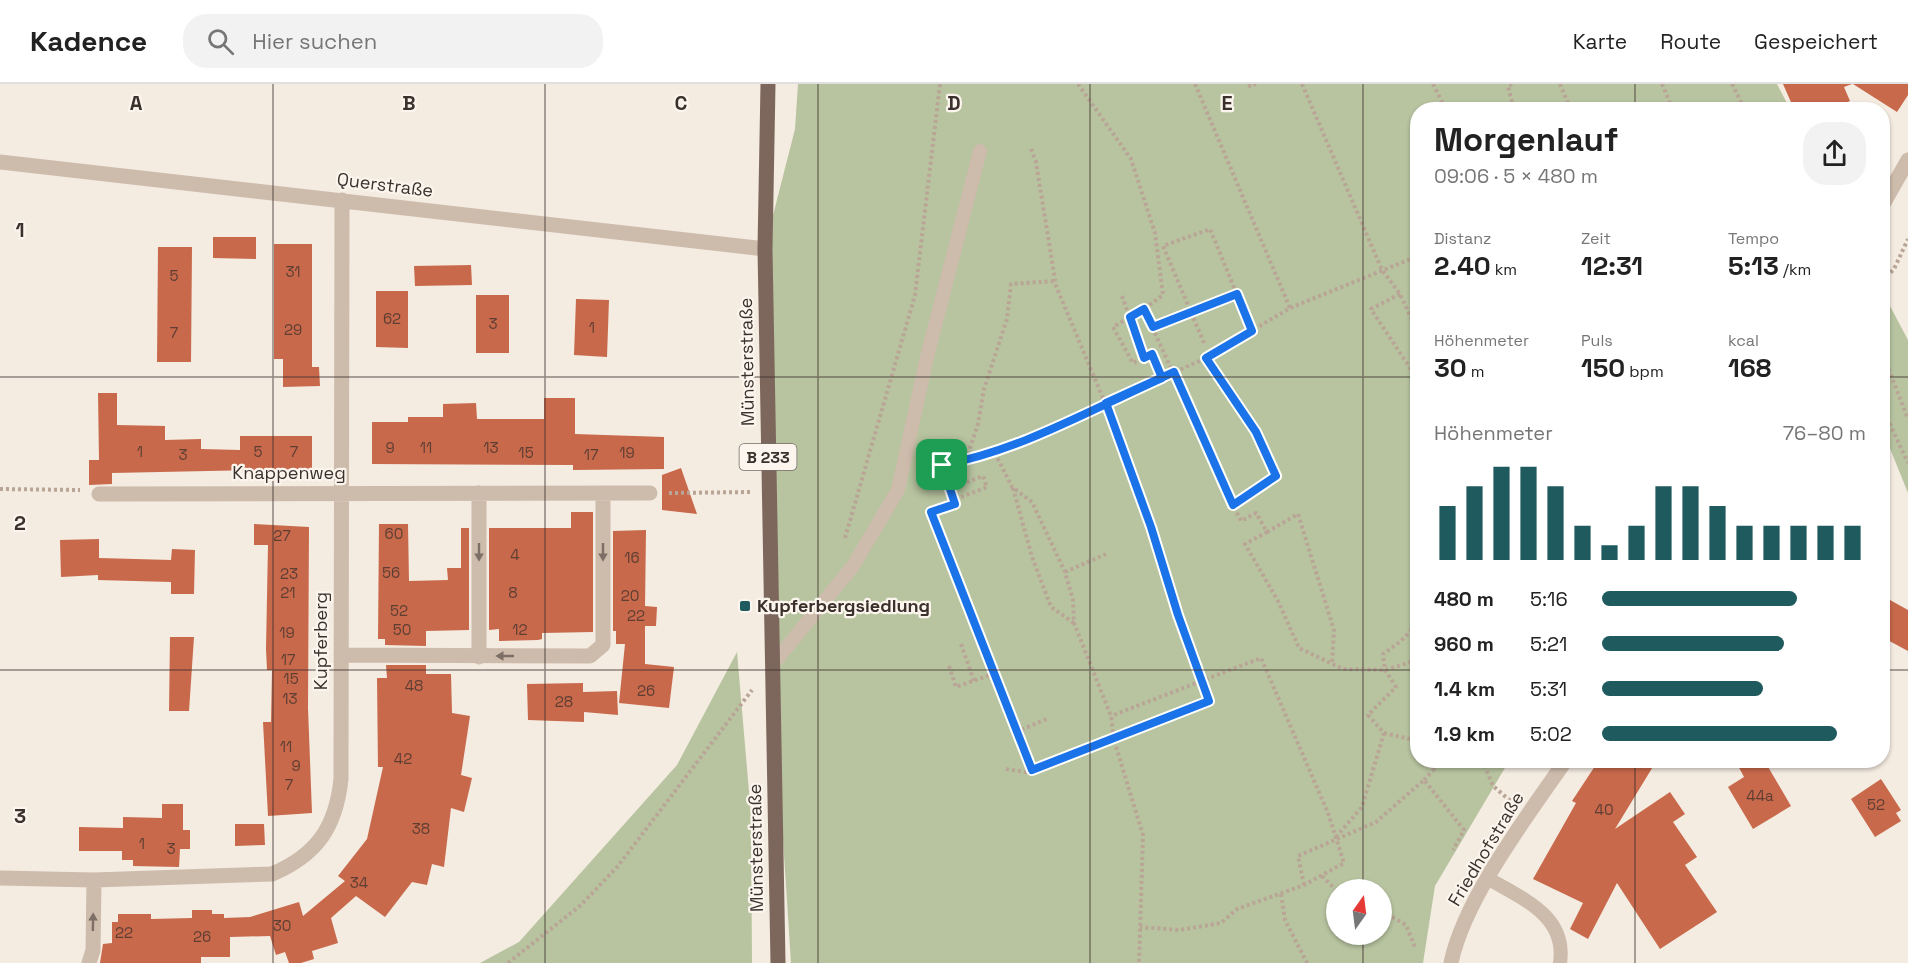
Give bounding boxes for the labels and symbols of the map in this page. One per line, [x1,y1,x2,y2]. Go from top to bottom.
text: A [130,90,143,116]
text: B [402,90,416,116]
text: C [675,90,688,116]
text: D [947,90,961,116]
text: E [1221,90,1233,116]
street label: Querstraße [336,167,434,202]
text: 1 [15,217,25,243]
house number: 31 [285,262,301,281]
house number: 5 [170,266,179,285]
street label: Münsterstraße [734,298,759,426]
house number: 62 [383,309,401,328]
house number: 3 [488,314,498,333]
house number: 1 [589,318,595,337]
house number: 29 [284,320,302,339]
house number: 7 [170,323,178,342]
house number: 9 [385,438,395,457]
house number: 11 [420,438,432,457]
house number: 13 [483,438,499,457]
pin [916,439,967,490]
house number: 1 [137,442,143,461]
house number: 5 [254,442,263,461]
house number: 7 [290,442,298,461]
house number: 15 [518,443,534,462]
house number: 19 [619,443,635,462]
road number: B 233 [740,444,796,470]
house number: 3 [178,445,188,464]
house number: 17 [584,445,598,464]
street label: Knappenweg [232,461,346,484]
text: 2 [14,510,26,536]
house number: 60 [385,524,403,543]
house number: 27 [273,526,291,545]
one-way arrow [474,542,484,561]
one-way arrow [598,542,608,561]
house number: 4 [510,545,520,564]
house number: 16 [624,548,640,567]
house number: 56 [382,563,400,582]
house number: 23 [280,564,298,583]
house number: 21 [280,583,296,602]
house number: 8 [508,583,518,602]
house number: 20 [621,586,639,605]
street label: Kupferberg [309,592,332,690]
place label: Kupferbergsiedlung [757,594,930,617]
marker: Kupferbergsiedlung [738,599,752,613]
house number: 52 [390,601,408,620]
house number: 22 [627,606,645,625]
house number: 50 [393,620,411,639]
house number: 12 [512,620,528,639]
house number: 19 [279,623,295,642]
house number: 17 [281,650,295,669]
one-way arrow [496,651,515,661]
house number: 15 [283,669,299,688]
house number: 48 [405,676,423,695]
house number: 26 [637,681,655,700]
house number: 13 [282,689,298,708]
house number: 28 [555,692,573,711]
house number: 11 [280,737,292,756]
house number: 42 [394,749,412,768]
house number: 9 [291,756,301,775]
house number: 7 [285,775,293,794]
street label: Münsterstraße [743,784,768,912]
house number: 44a [1746,786,1774,805]
street label: Friedhofstraße [1442,787,1529,910]
house number: 52 [1867,795,1885,814]
house number: 40 [1595,800,1614,819]
text: 3 [14,803,26,829]
house number: 38 [412,819,430,838]
house number: 1 [139,834,145,853]
house number: 3 [166,839,176,858]
house number: 34 [350,873,368,892]
north arrow [1326,879,1392,945]
one-way arrow [88,912,98,931]
house number: 30 [273,916,291,935]
house number: 22 [115,923,133,942]
house number: 26 [193,927,211,946]

